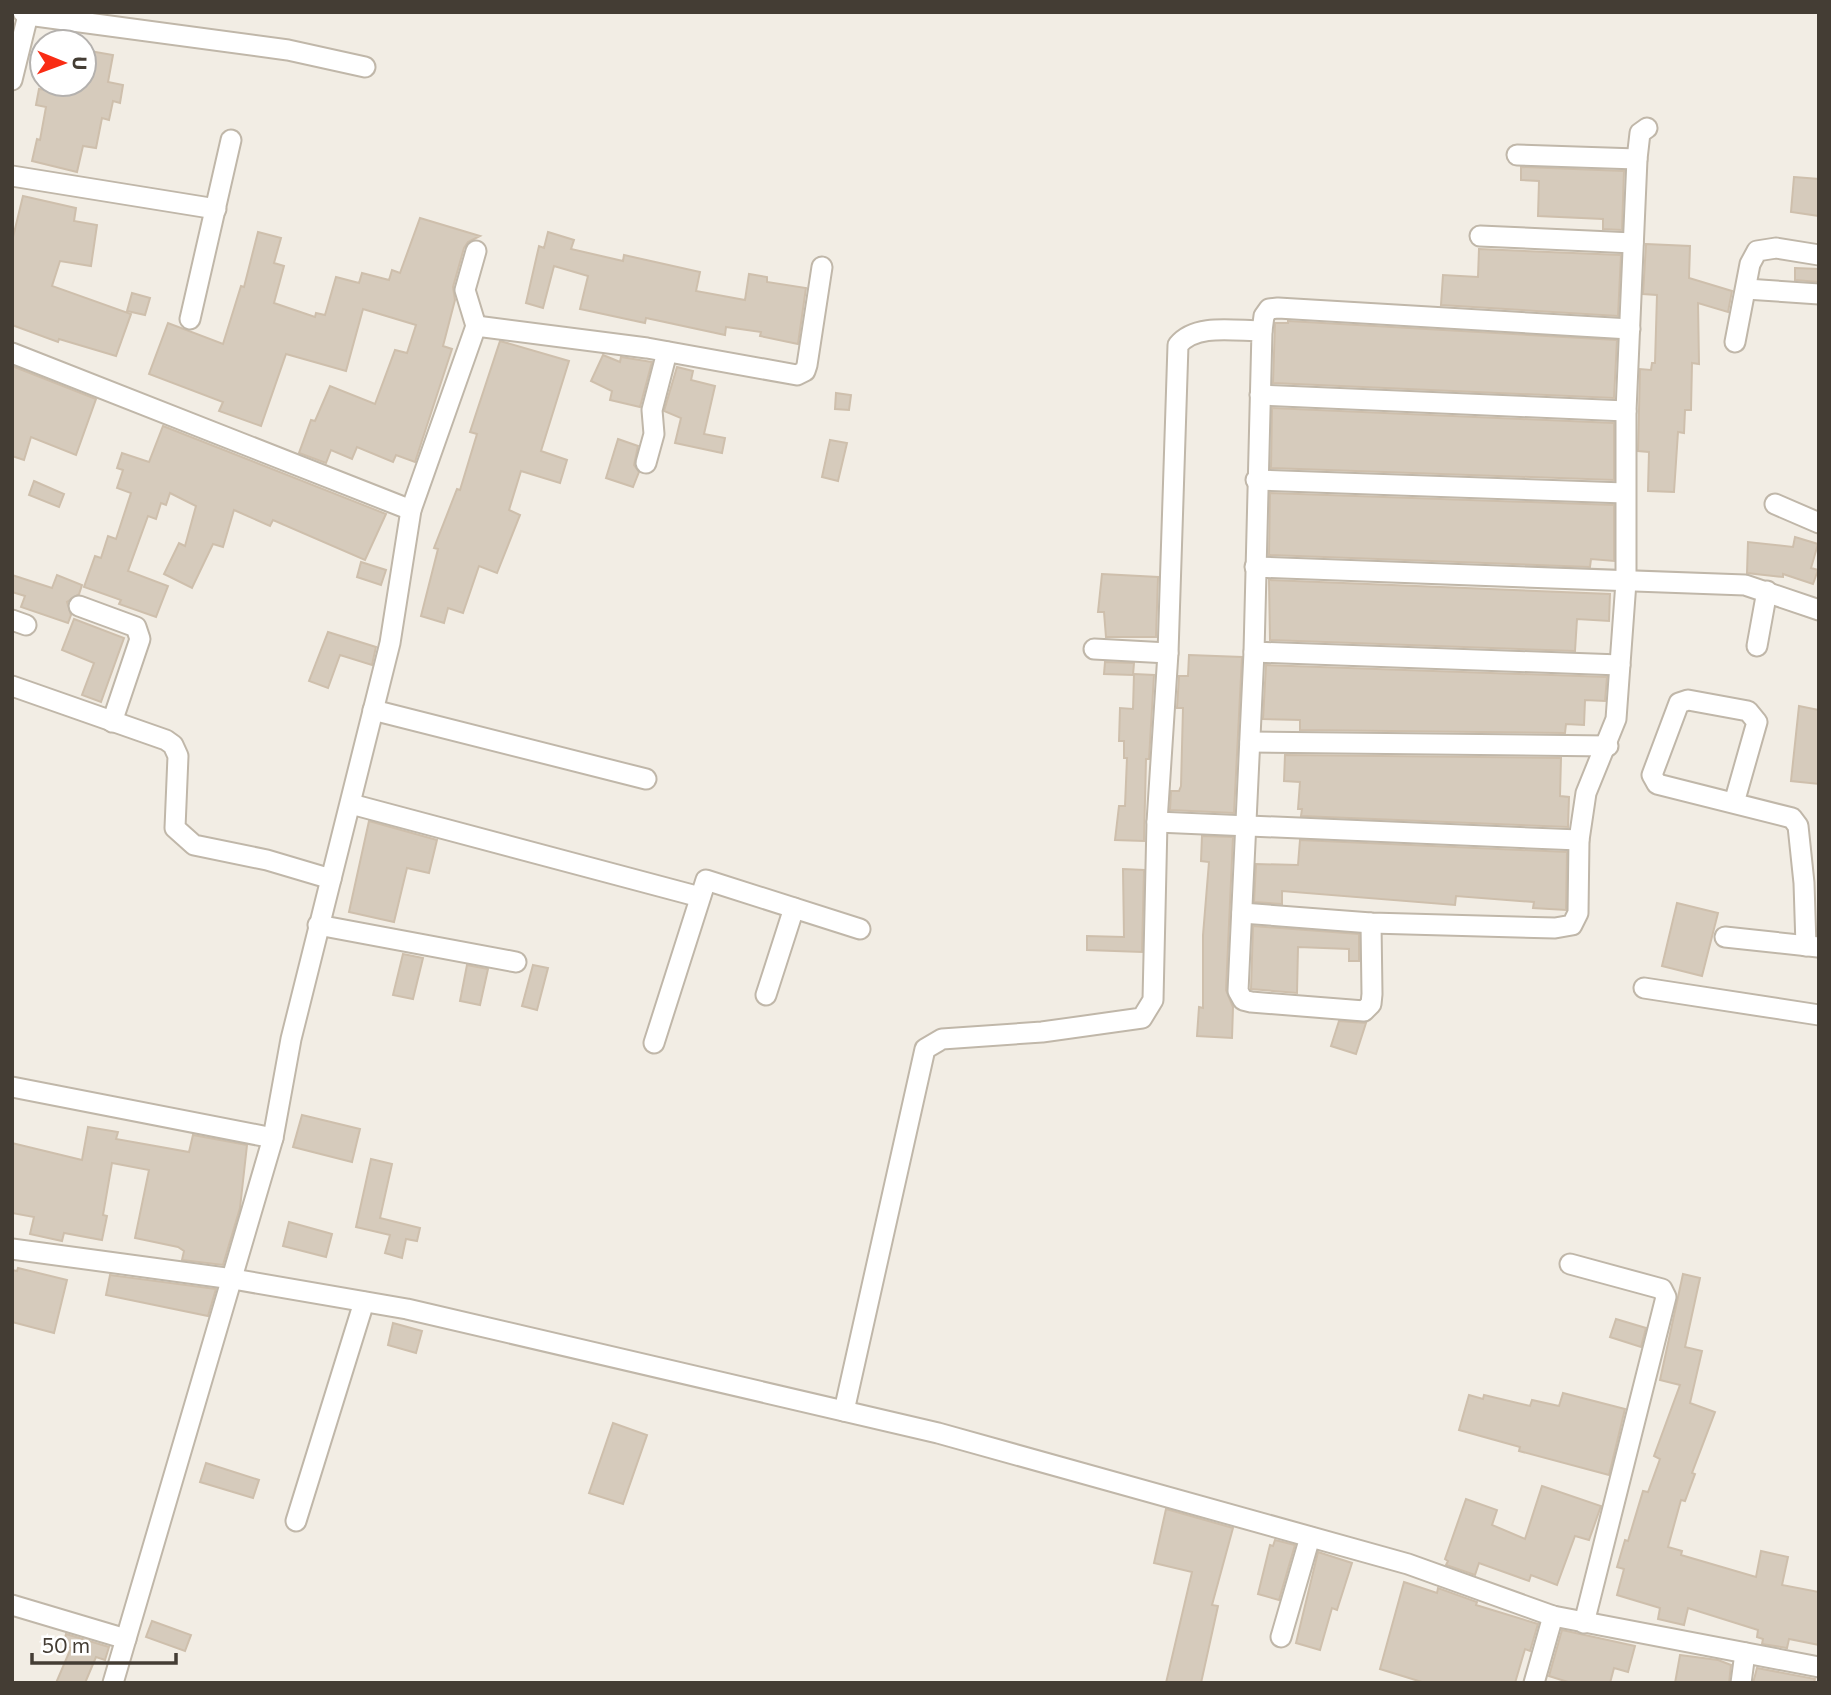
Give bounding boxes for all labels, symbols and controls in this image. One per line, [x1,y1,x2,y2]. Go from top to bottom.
north arrow [28,28,98,98]
text: U [69,56,92,70]
scale bar [32,1622,175,1666]
text: 50 m [42,1632,90,1657]

